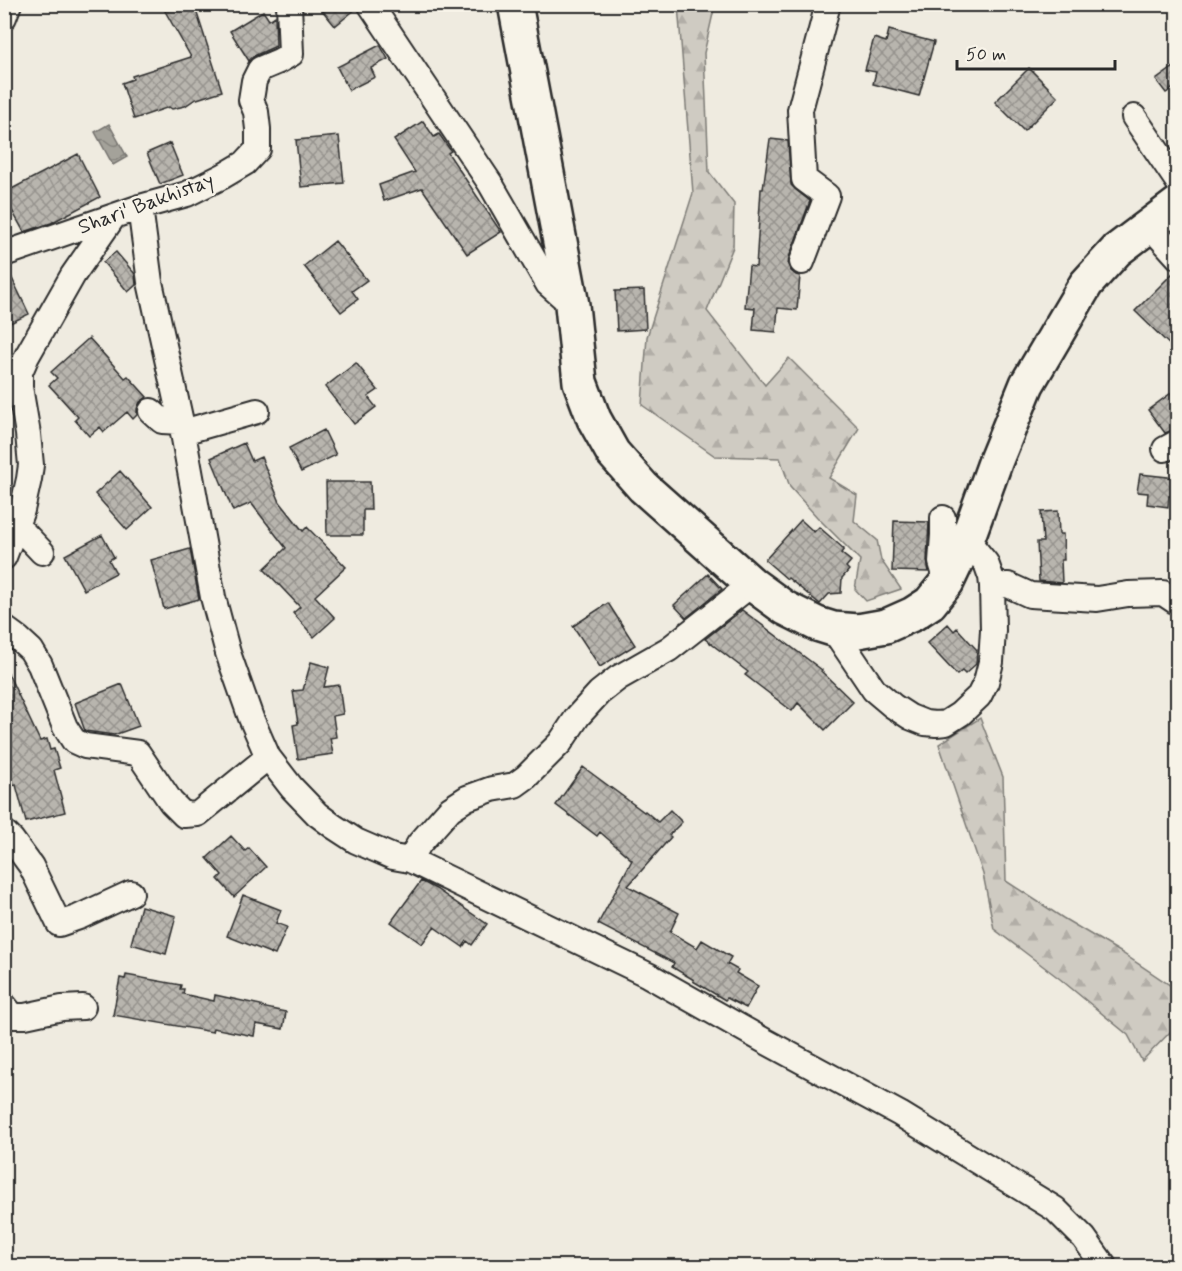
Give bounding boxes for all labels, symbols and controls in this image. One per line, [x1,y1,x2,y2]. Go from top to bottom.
scale bar [957,33,1114,71]
text: 50 m [966,43,1006,67]
street label: Shari' Bakhistay [74,166,218,242]

